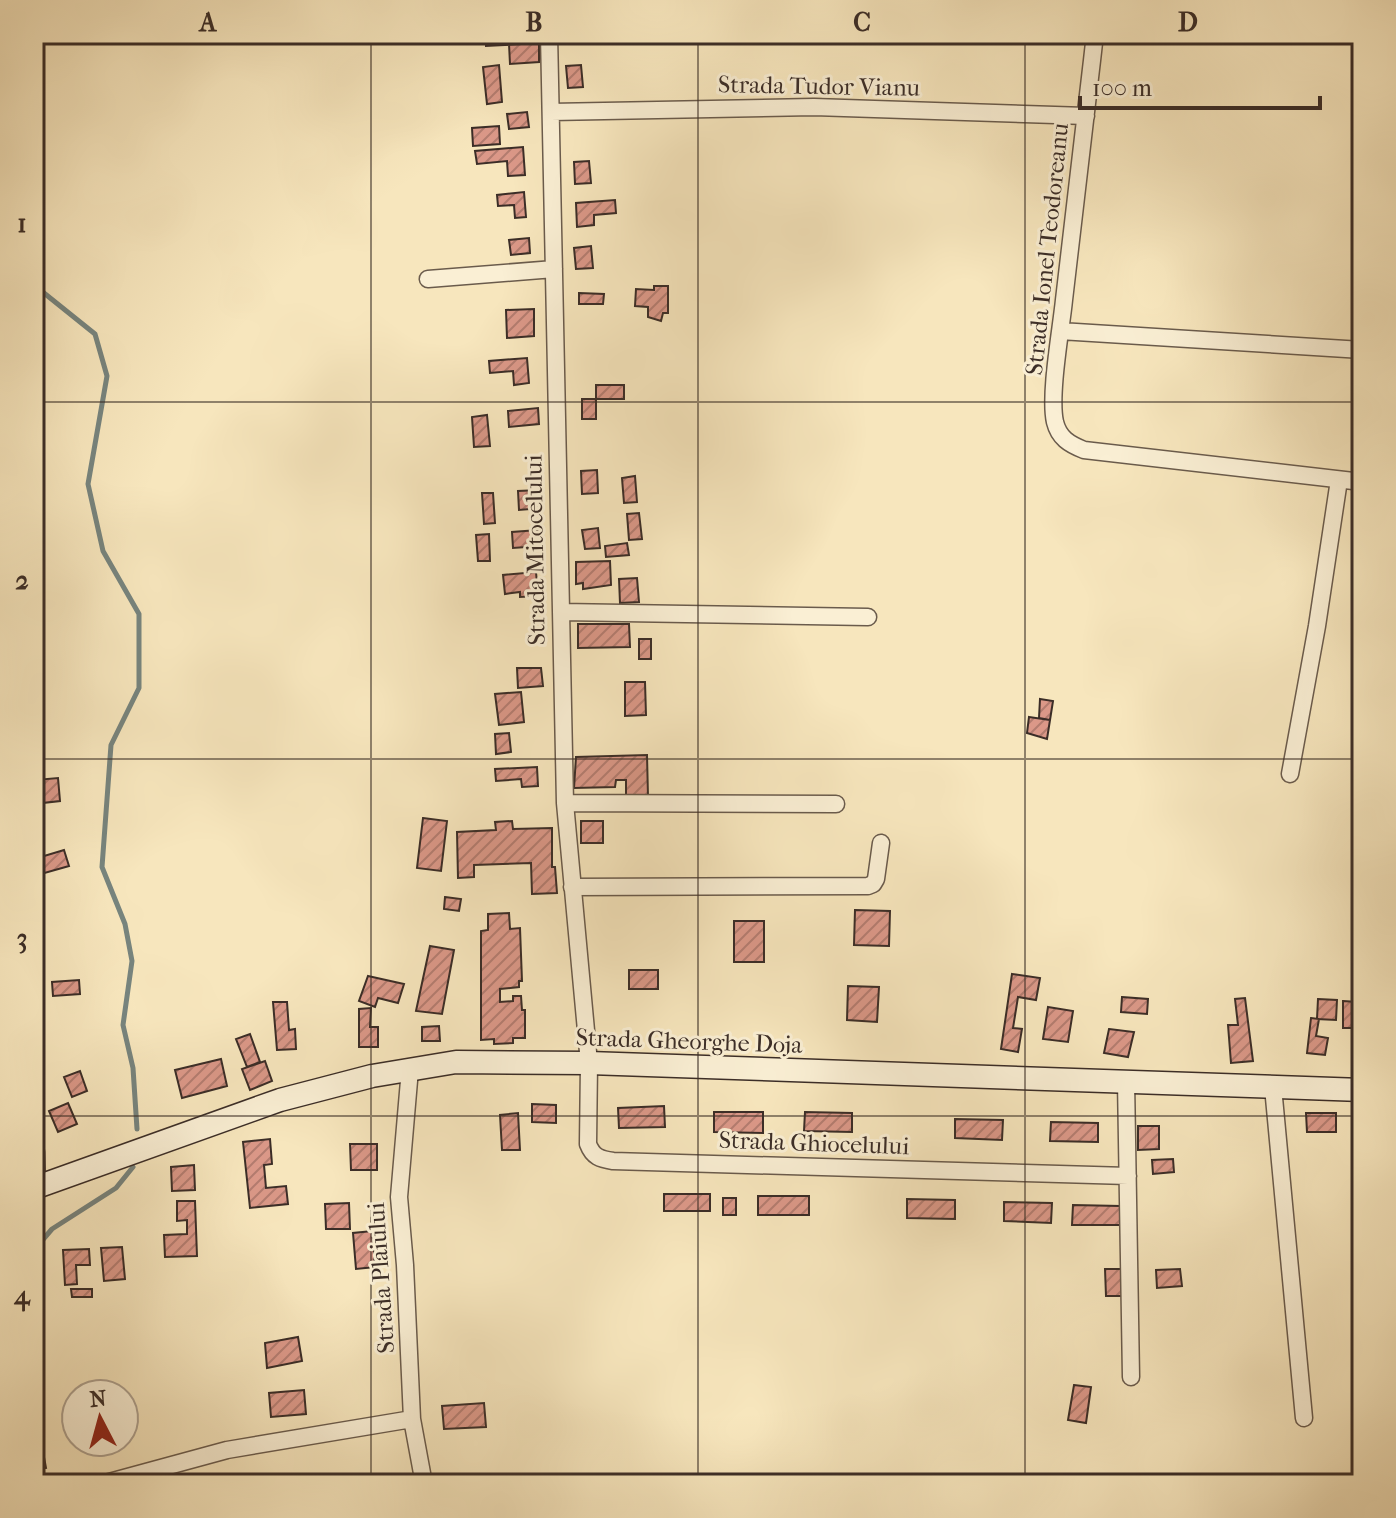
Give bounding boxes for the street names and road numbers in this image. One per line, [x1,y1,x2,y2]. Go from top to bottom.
street label: Strada Tudor Vianu [718,70,921,102]
street label: Strada Ionel Teodoreanu [1020,121,1074,377]
street label: Strada Mitocelului [519,454,551,646]
street label: Strada Gheorghe Doja [575,1023,804,1059]
street label: Strada Ghiocelului [718,1126,910,1160]
street label: Strada Plaiului [362,1201,400,1355]

